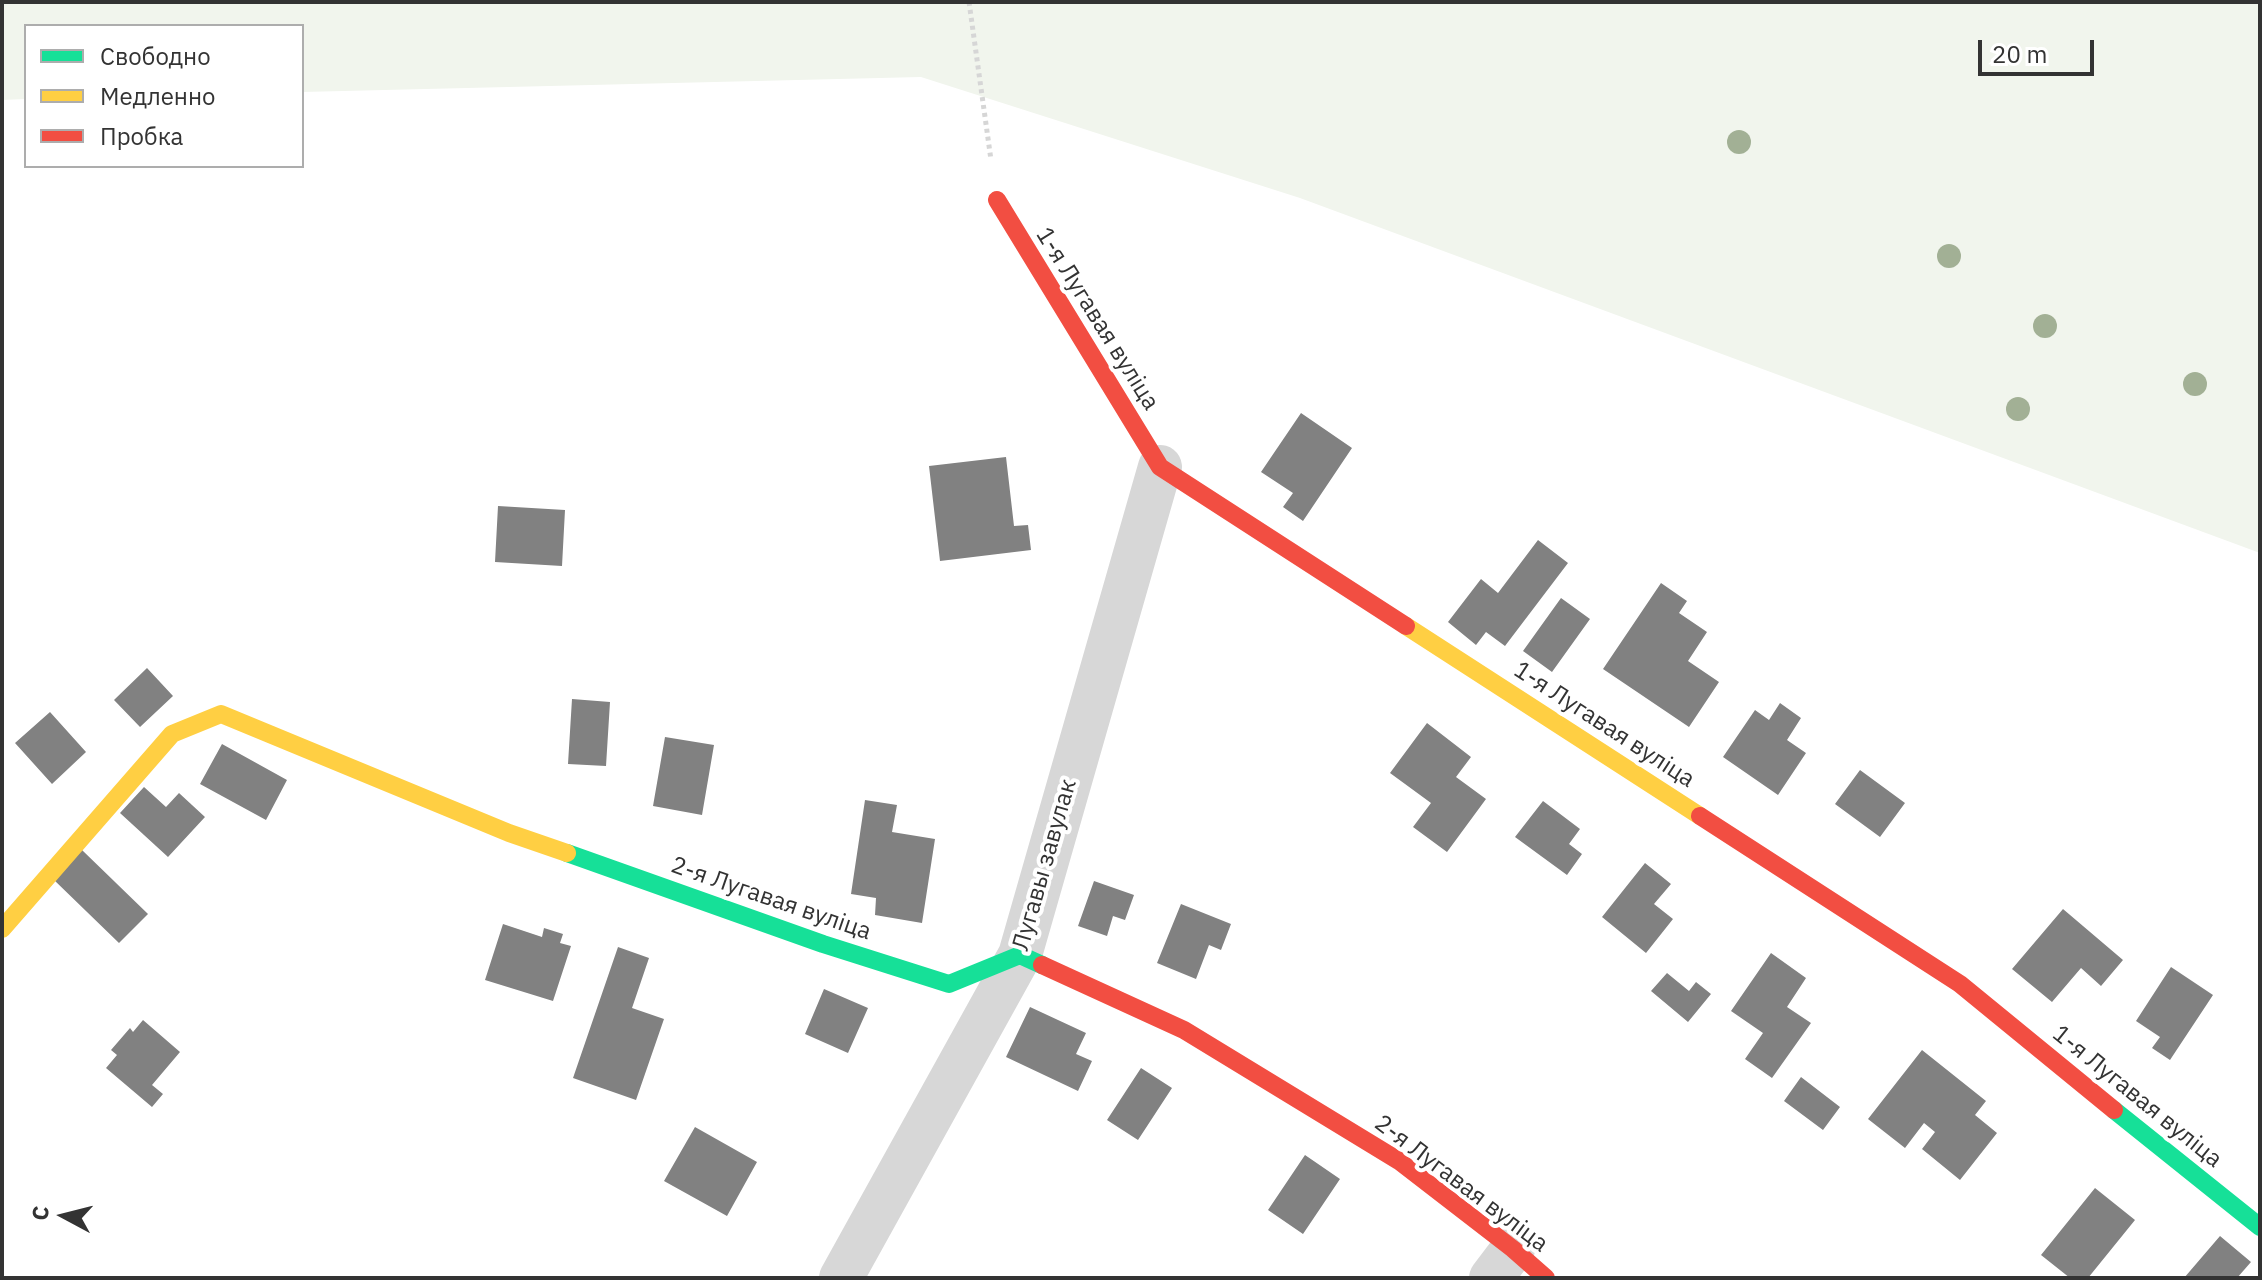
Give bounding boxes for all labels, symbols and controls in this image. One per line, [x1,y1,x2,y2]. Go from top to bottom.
legend [24,24,304,168]
scale bar [1982,24,2098,74]
text: 20 m [1992,38,2047,70]
text: Свободно [100,40,211,72]
text: Медленно [100,80,216,112]
text: Пробка [100,120,183,152]
street label: 1-я Лугавая вуліца [1029,222,1165,416]
street label: 1-я Лугавая вуліца [1508,656,1700,794]
street label: Лугавы завулак [1007,776,1083,954]
street label: 2-я Лугавая вуліца [667,851,875,947]
street label: 1-я Лугавая вуліца [2046,1020,2228,1174]
street label: 2-я Лугавая вуліца [1369,1109,1553,1259]
north arrow [24,1176,104,1256]
text: С [24,1204,55,1222]

